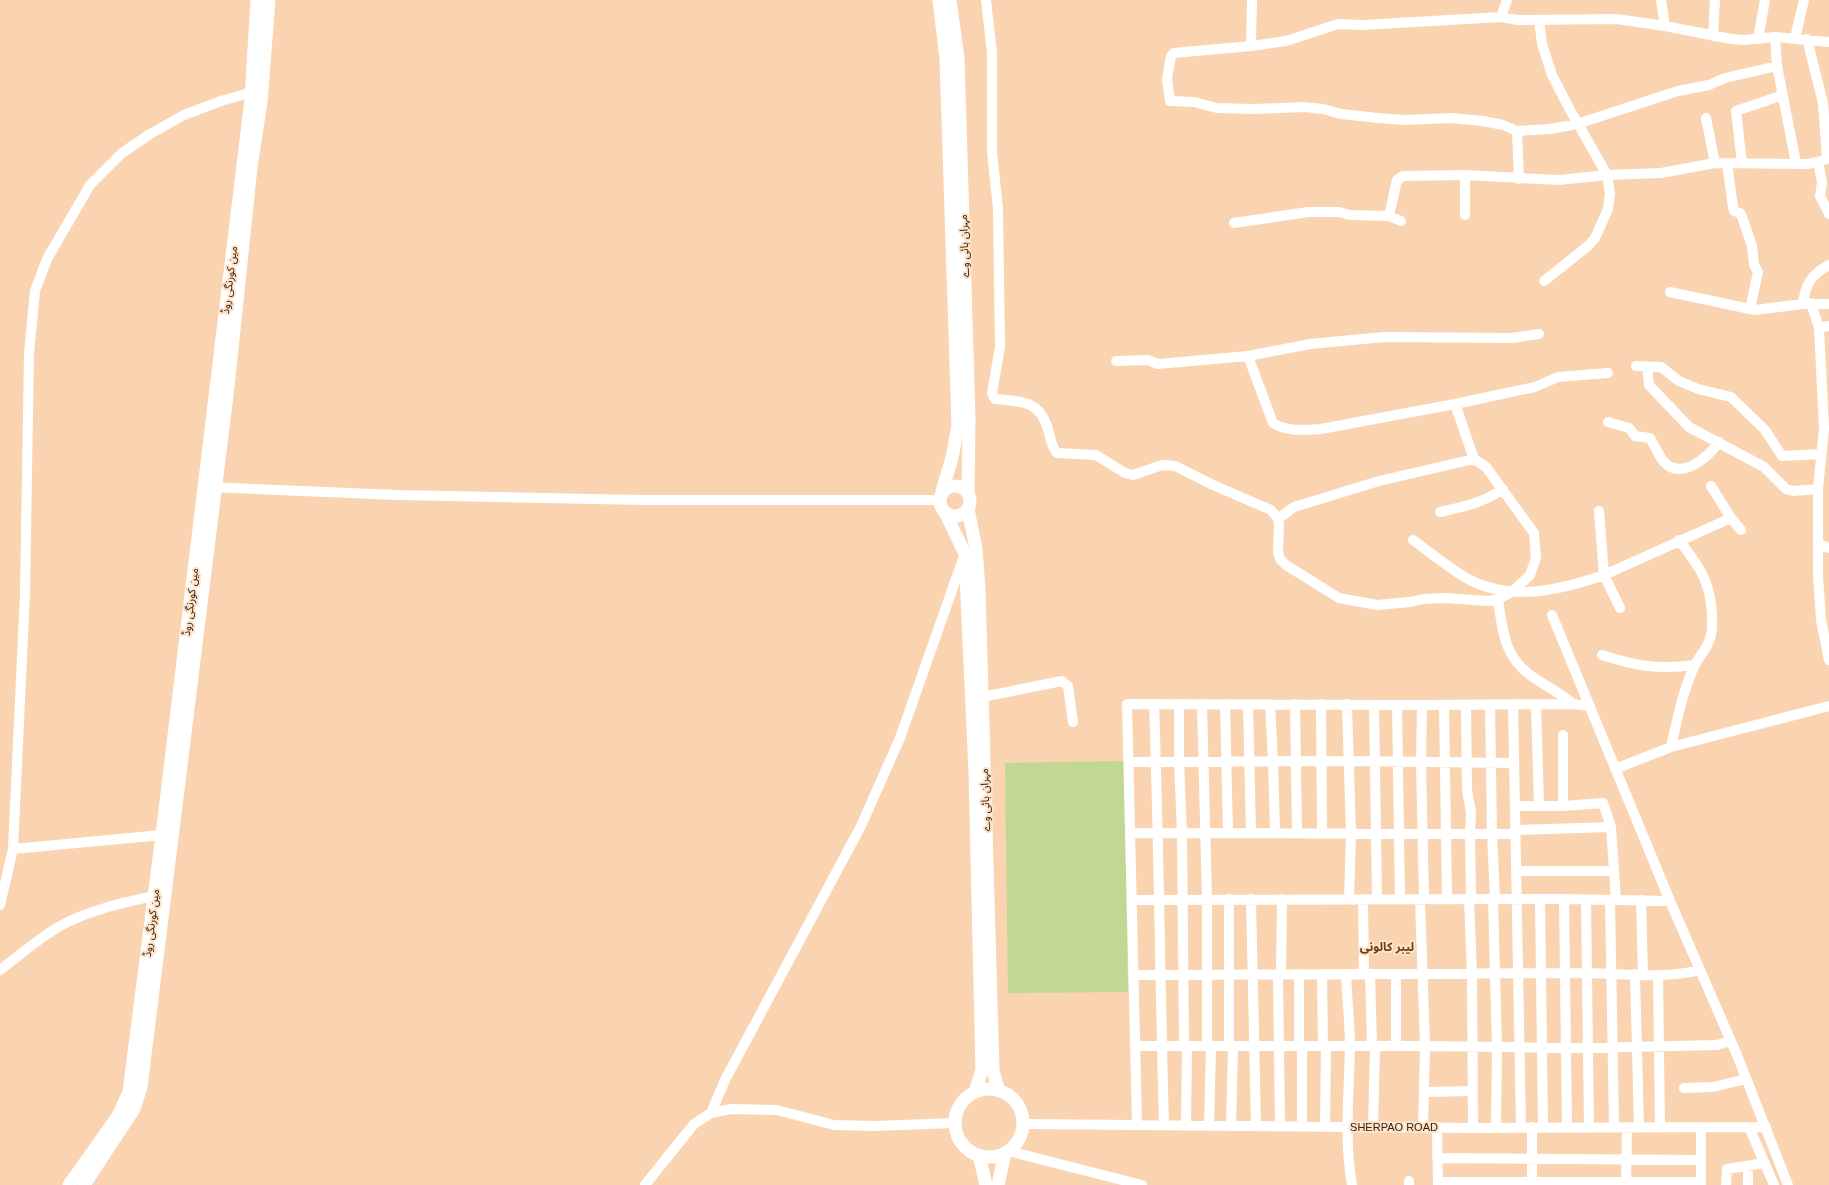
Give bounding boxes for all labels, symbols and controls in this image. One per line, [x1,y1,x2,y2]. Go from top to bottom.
street label: مہران ہائی وے [957,214,972,278]
street label: مین کورنگی روڈ [219,245,240,315]
street label: مین کورنگی روڈ [180,567,201,637]
street label: مہران ہائی وے [978,768,993,832]
street label: مین کورنگی روڈ [141,888,162,958]
district label: لیبر کالونی [1360,940,1414,954]
street label: SHERPAO ROAD [1350,1121,1438,1133]

